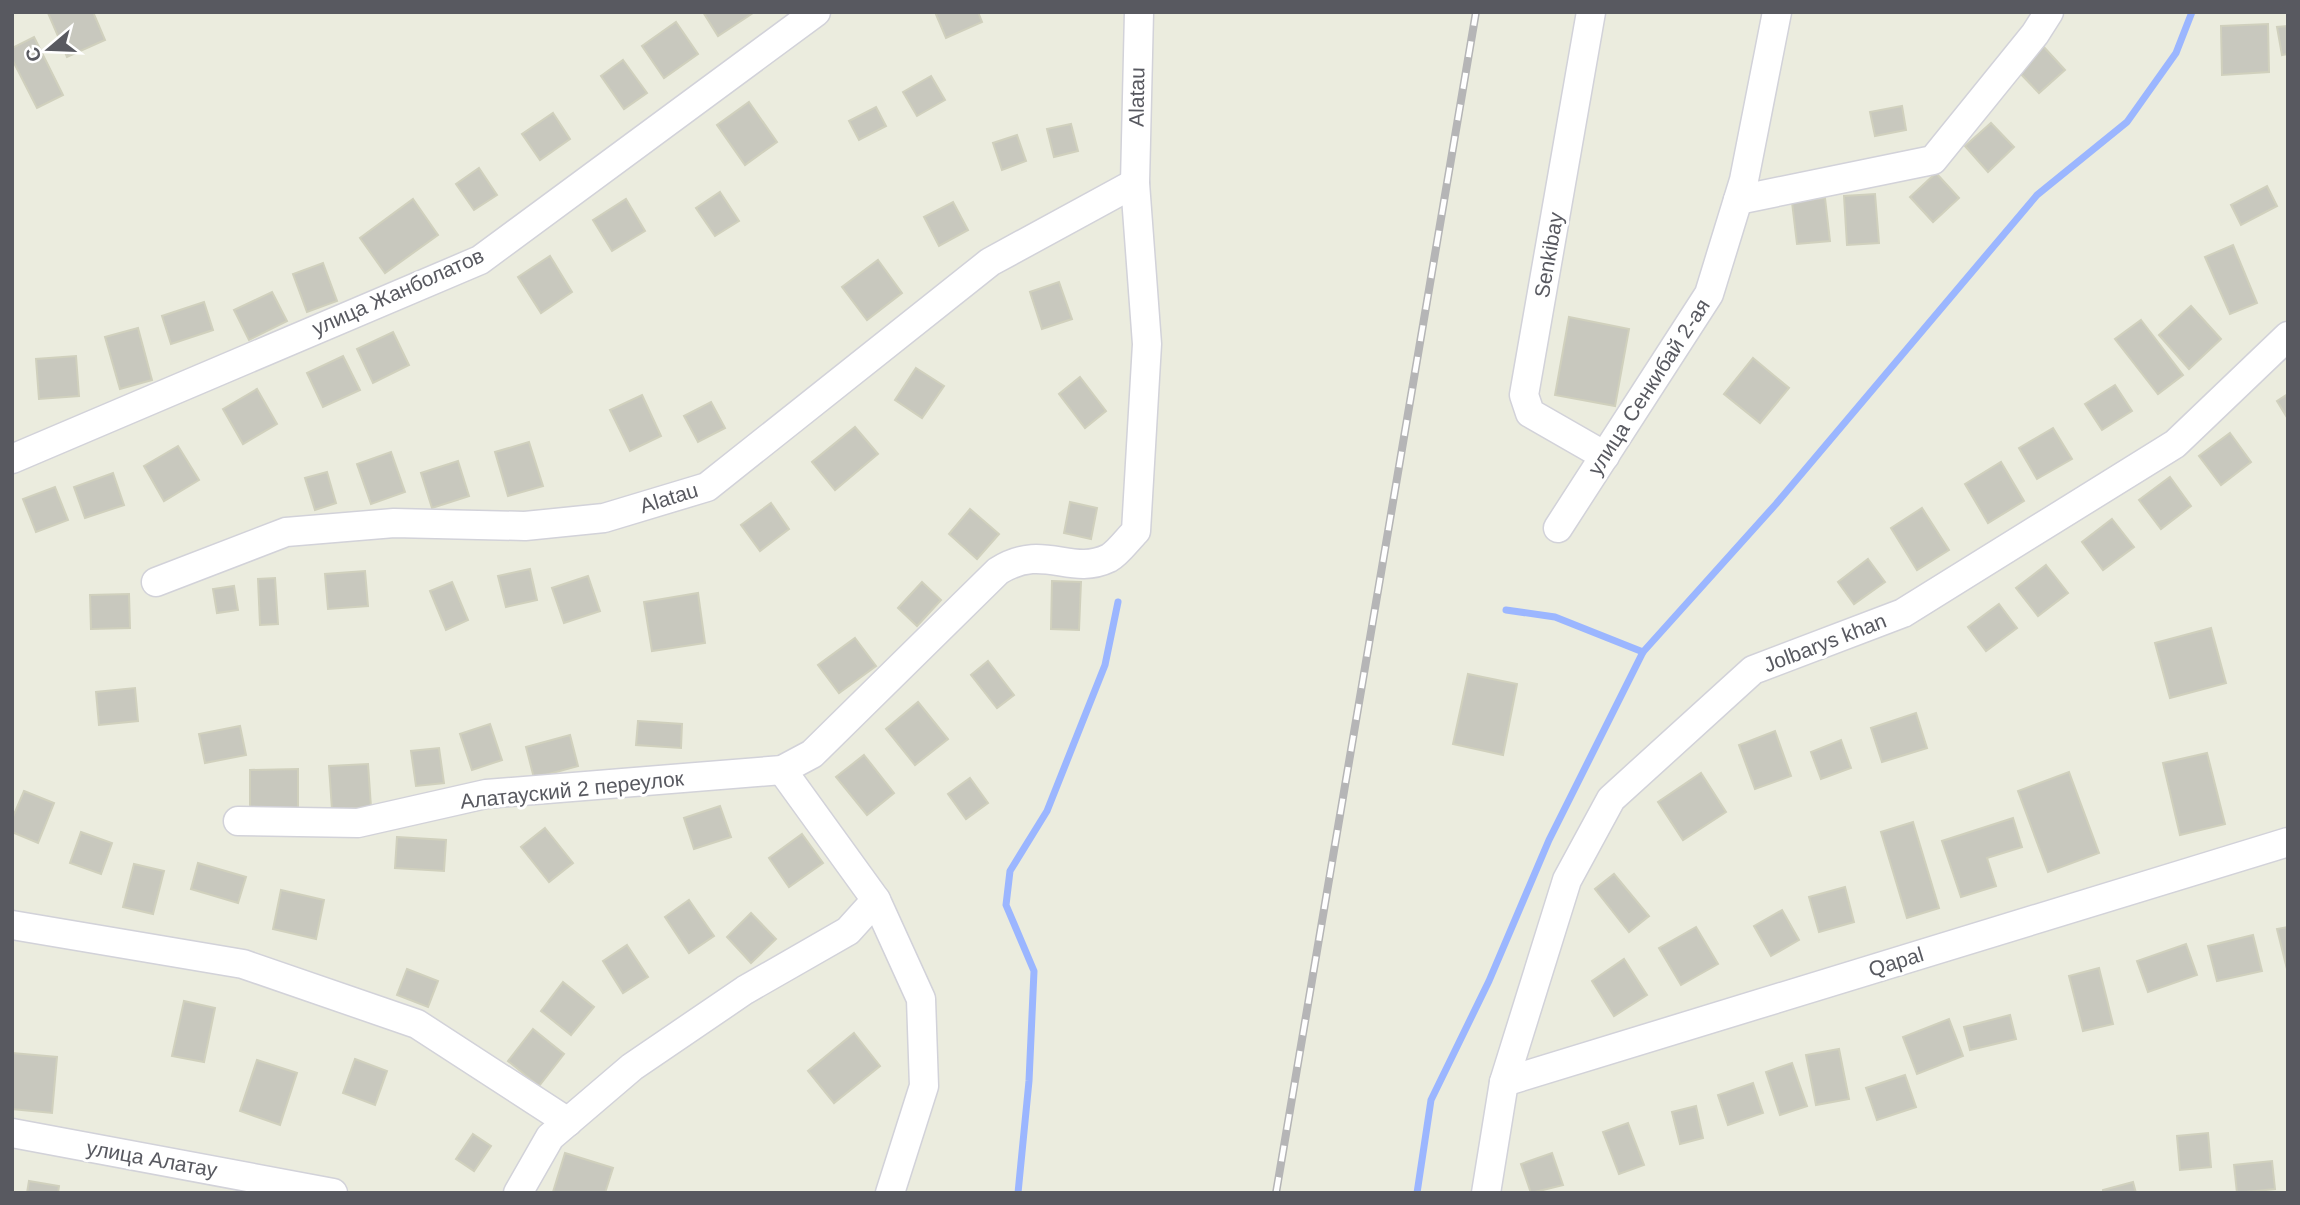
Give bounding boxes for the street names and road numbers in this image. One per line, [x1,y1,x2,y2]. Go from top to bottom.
street label: Alatau [1124,67,1149,127]
street label: Senkibay [1530,210,1567,299]
street label: улица Жанболатов [308,243,487,340]
street label: улица Сенкибай 2-ая [1583,294,1714,479]
street label: Alatau [637,478,701,517]
street label: Jolbarys khan [1760,609,1889,676]
street label: Алатауский 2 переулок [459,766,686,813]
street label: Qapal [1866,942,1926,981]
street label: улица Алатау [85,1136,220,1181]

